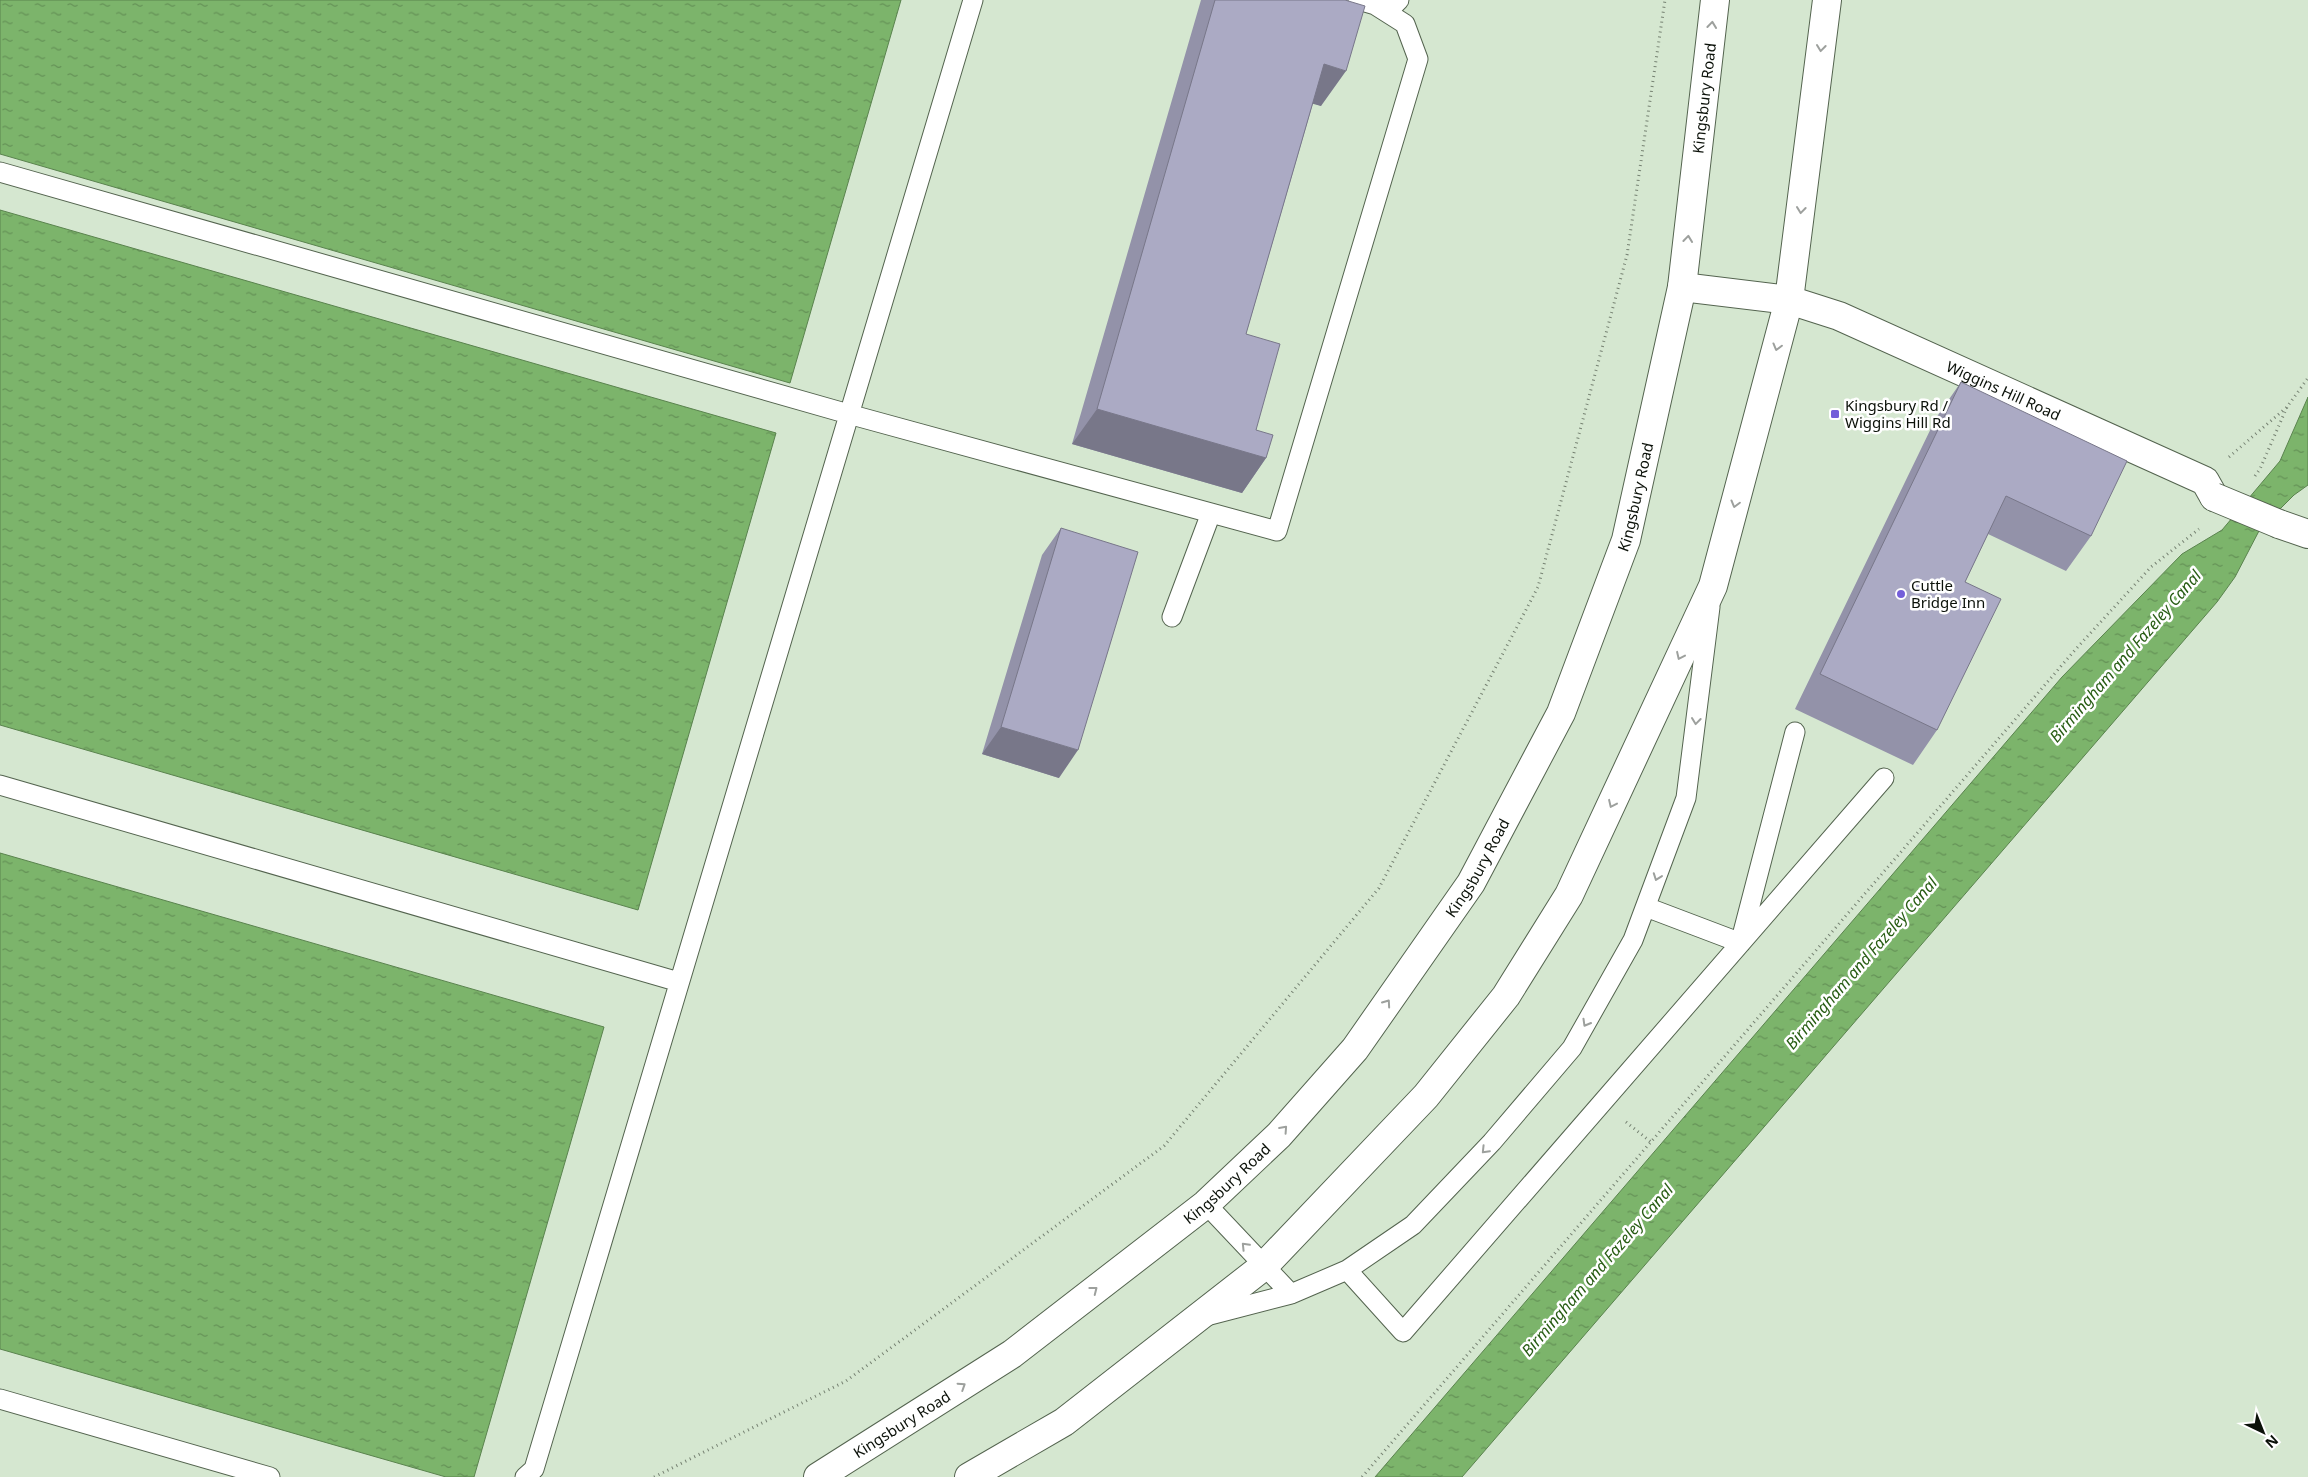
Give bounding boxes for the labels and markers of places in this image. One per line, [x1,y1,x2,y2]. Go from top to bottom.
place label: Kingsbury Rd / Wiggins Hill Rd [1845,395,1951,432]
marker: Kingsbury Rd / Wiggins Hill Rd [1829,408,1841,420]
place label: Cuttle Bridge Inn [1911,575,1985,612]
marker: Cuttle Bridge Inn [1895,588,1907,600]

